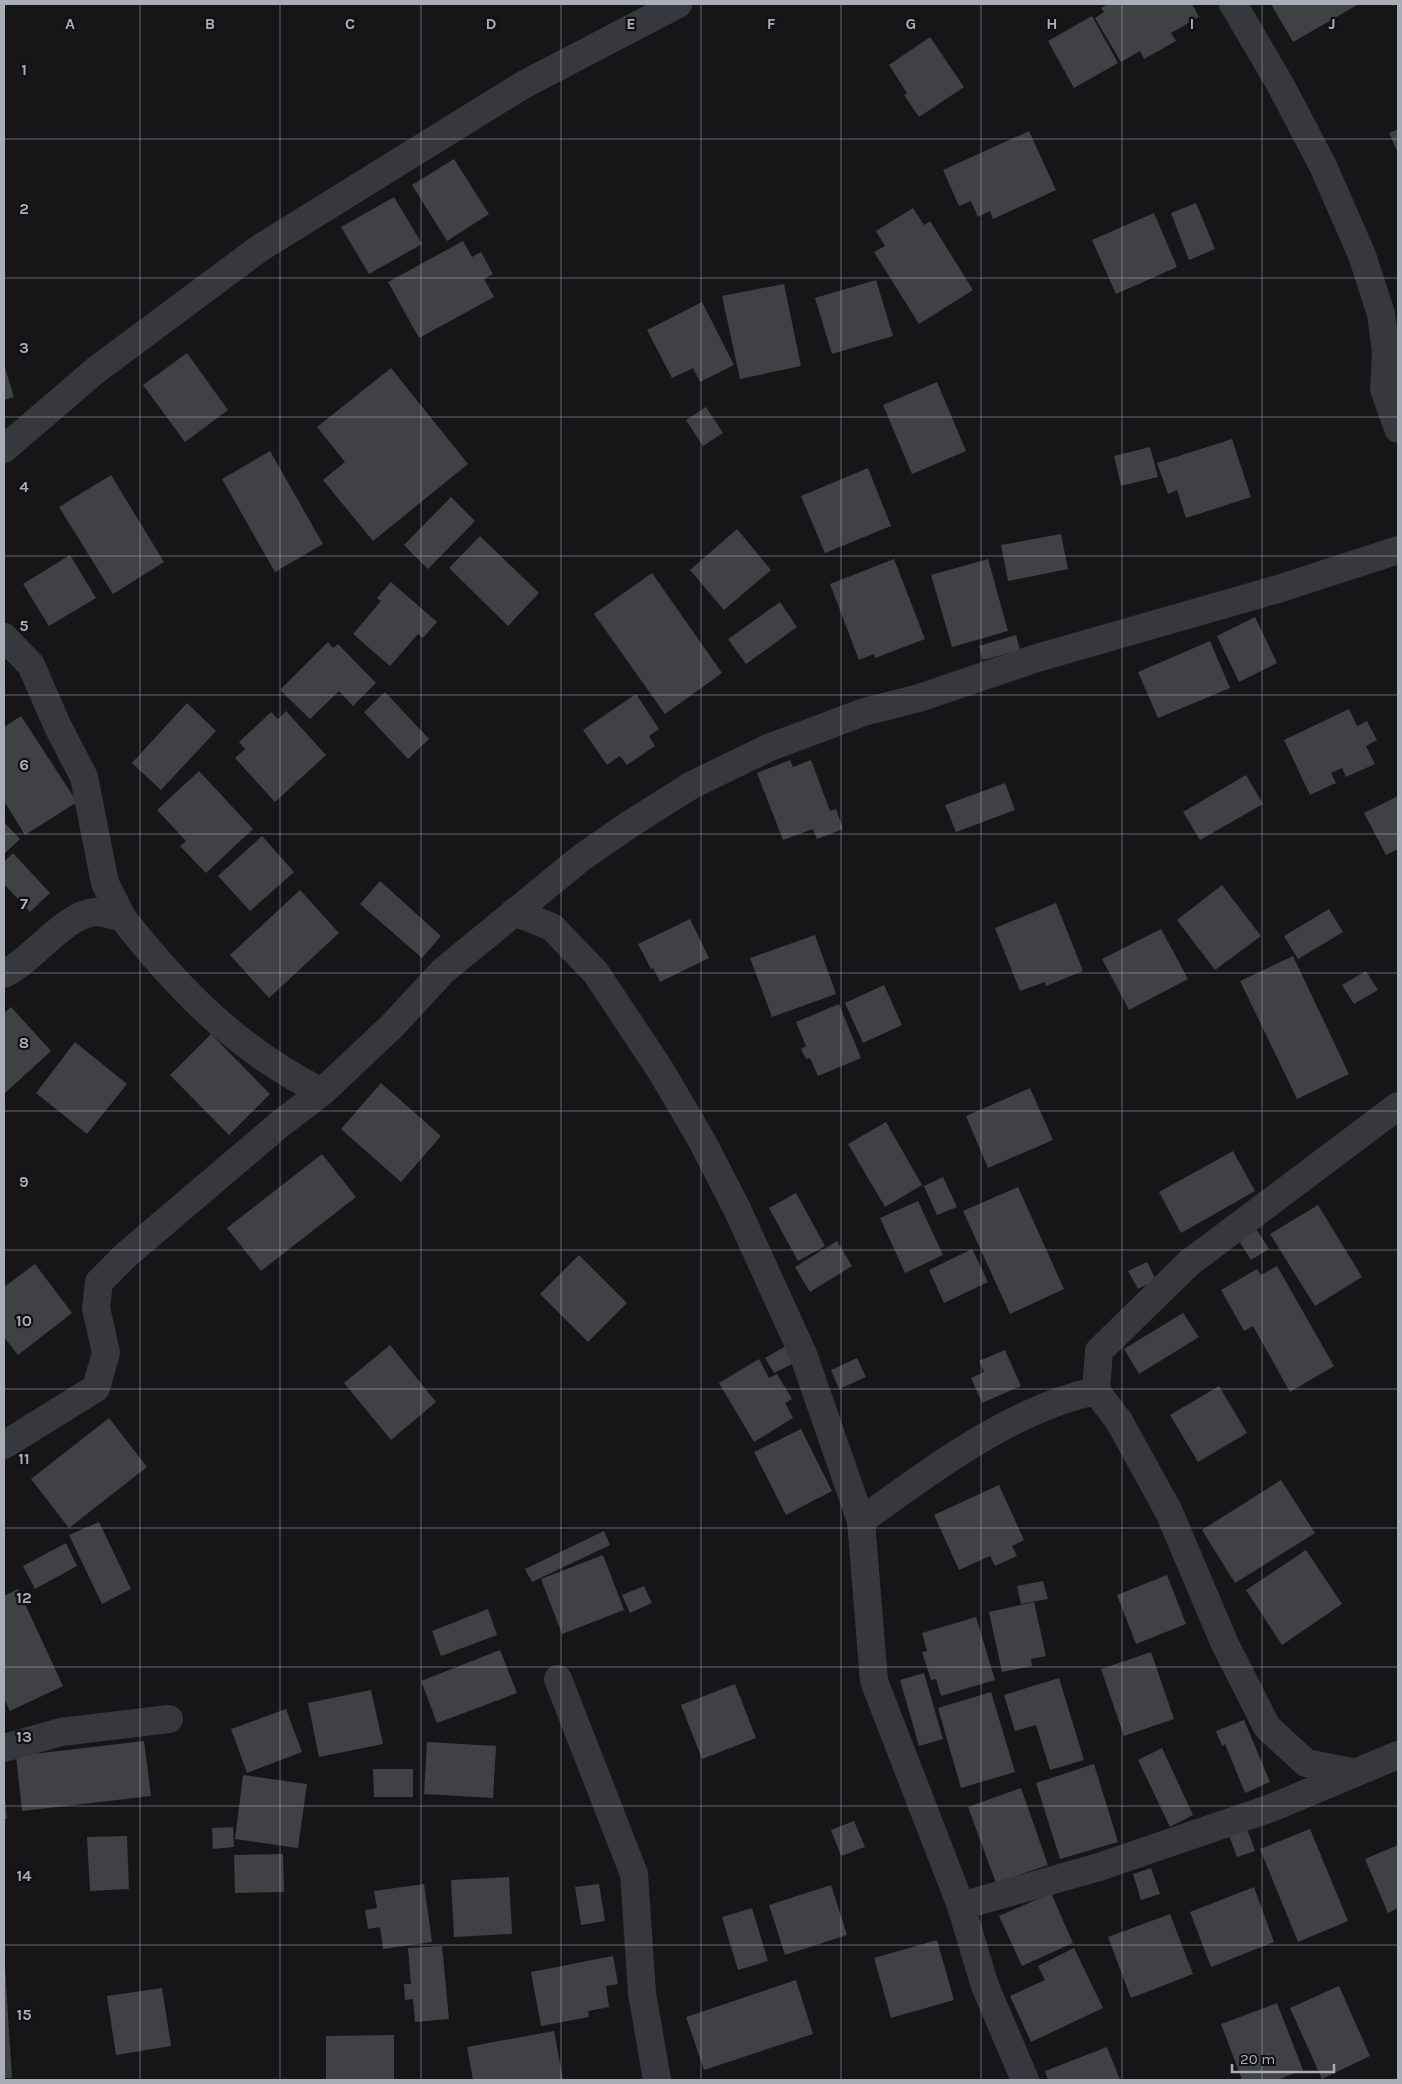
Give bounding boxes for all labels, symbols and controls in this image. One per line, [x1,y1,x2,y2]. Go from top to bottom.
text: A [65,14,75,33]
text: B [205,14,215,33]
text: C [345,14,355,33]
text: D [486,14,497,33]
text: E [626,14,636,33]
text: F [767,14,776,33]
text: G [906,14,916,33]
text: H [1046,14,1058,33]
text: I [1190,14,1194,33]
text: J [1328,14,1336,33]
text: 1 [21,60,27,79]
text: 2 [19,199,29,218]
text: 3 [19,338,29,357]
text: 4 [19,477,29,496]
text: 5 [19,616,29,635]
text: 6 [19,755,29,774]
text: 7 [20,894,28,913]
text: 8 [19,1033,29,1052]
text: 9 [19,1172,29,1191]
text: 10 [16,1311,32,1330]
text: 11 [18,1449,30,1468]
text: 12 [16,1588,32,1607]
text: 13 [16,1727,32,1746]
text: 14 [16,1866,32,1885]
text: 15 [16,2005,32,2024]
scale bar [1232,2042,1334,2074]
text: 20 m [1240,2050,1275,2068]

